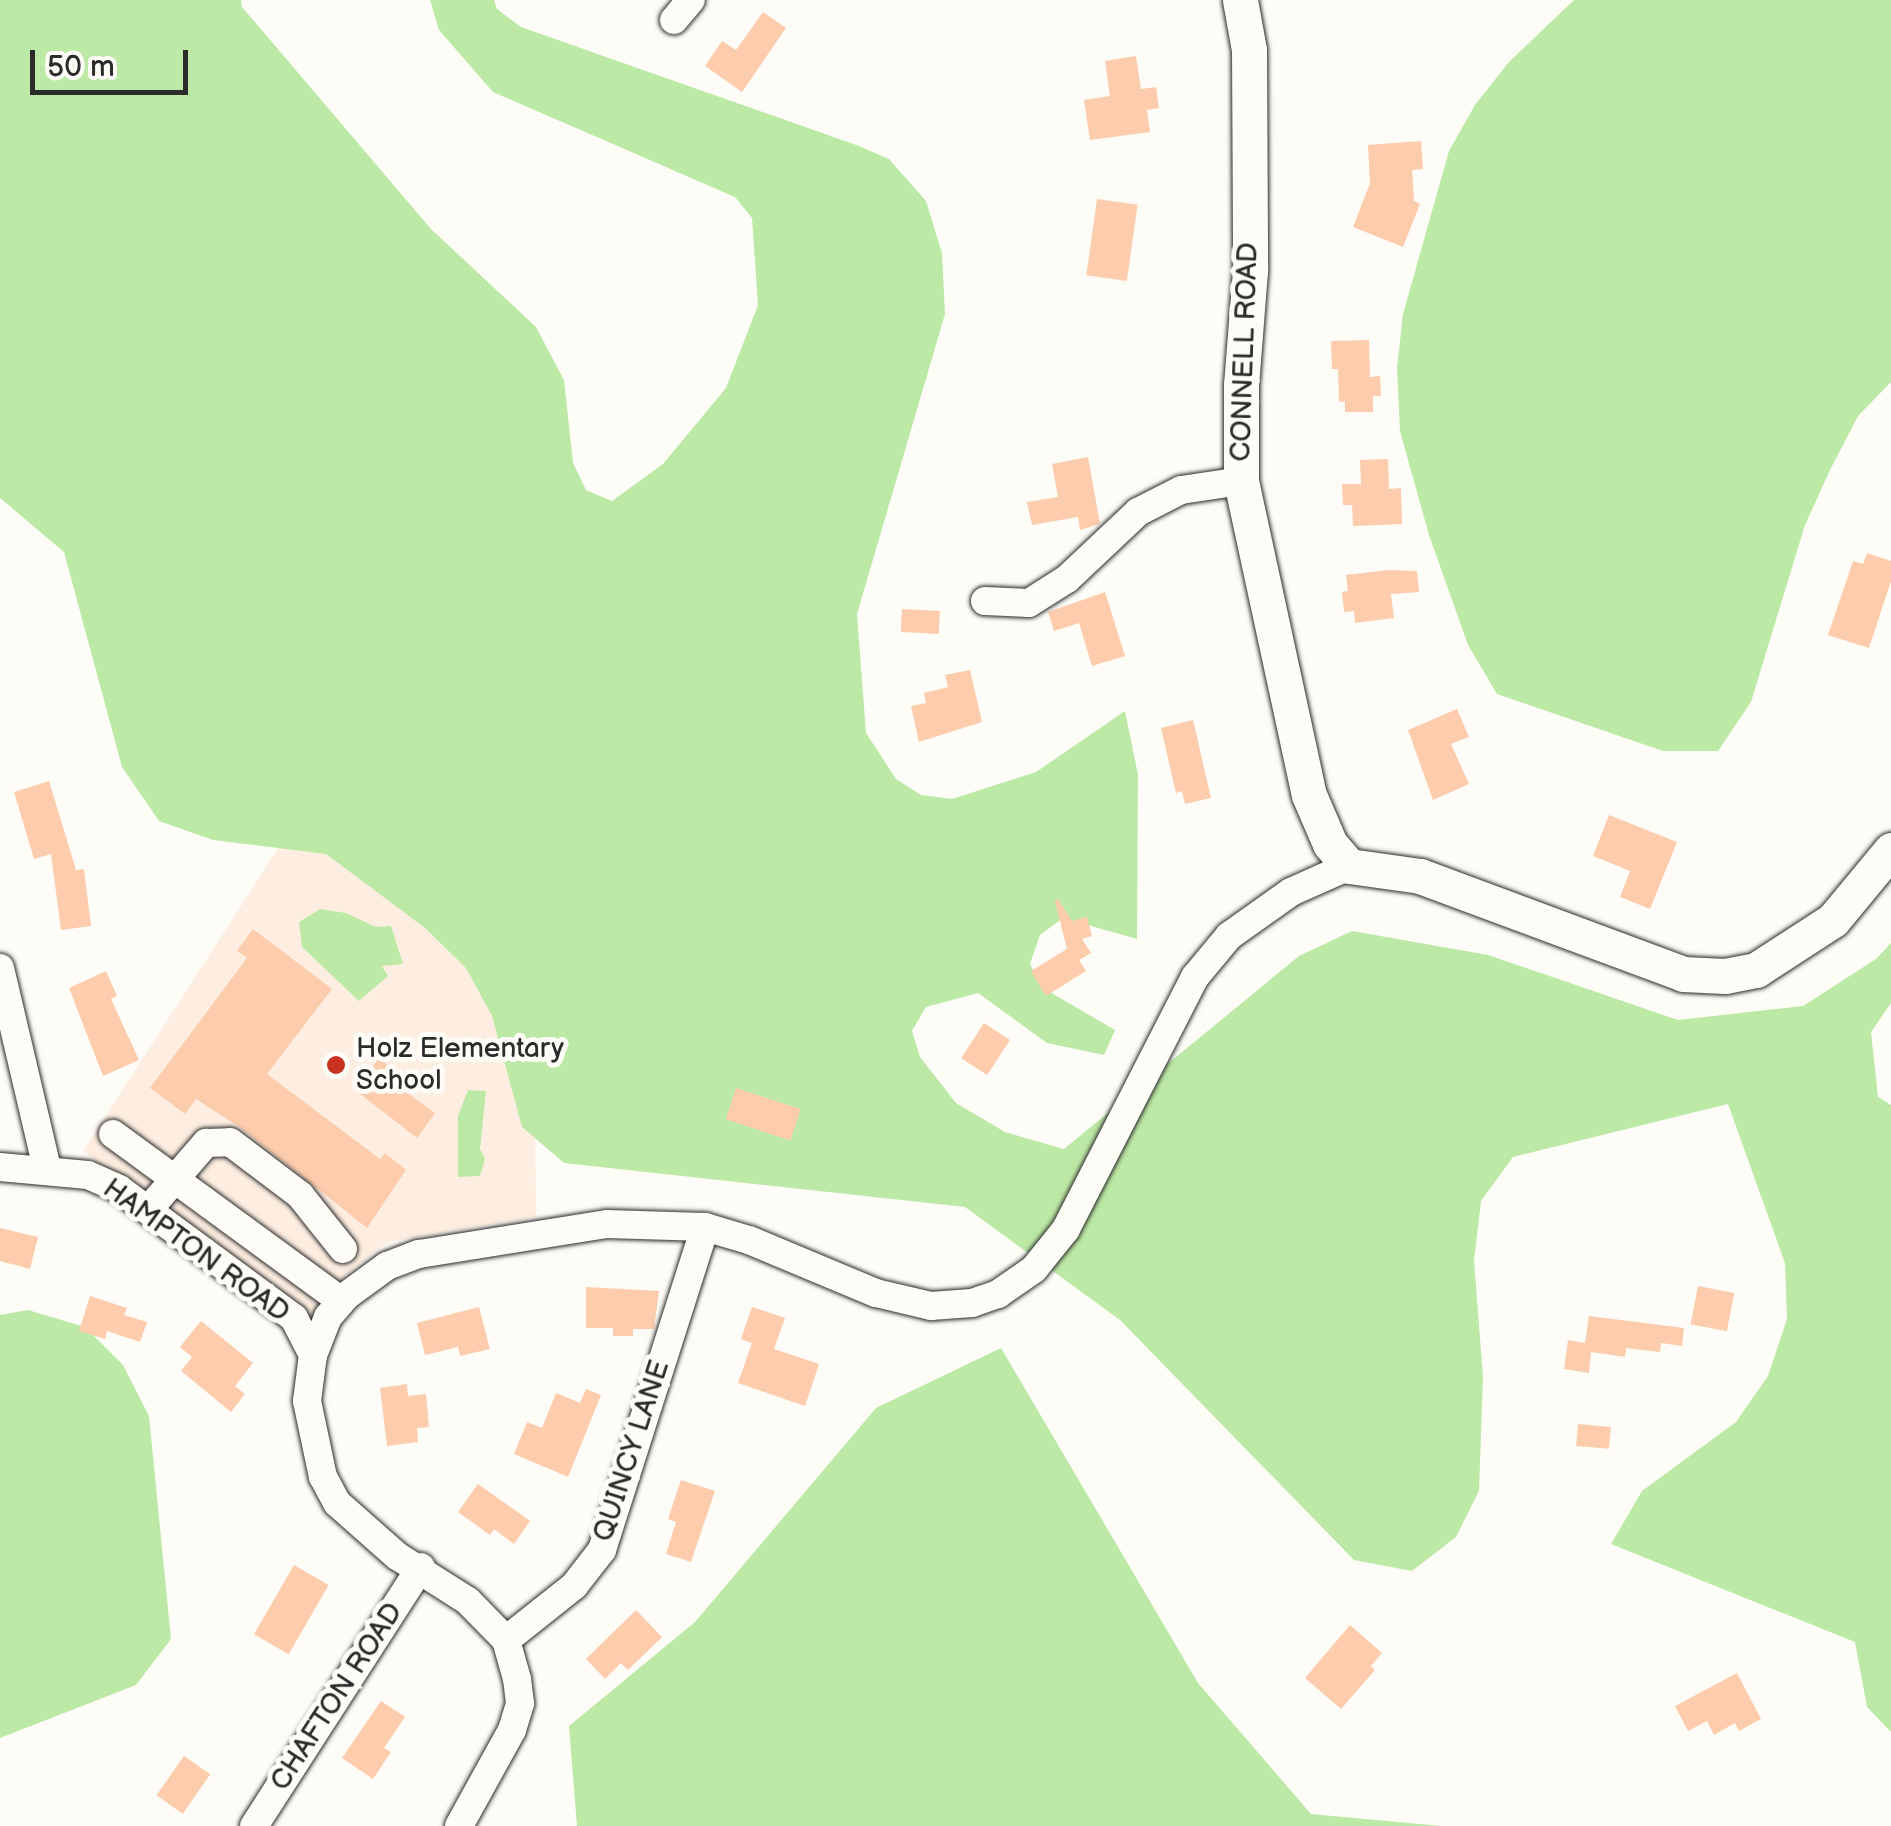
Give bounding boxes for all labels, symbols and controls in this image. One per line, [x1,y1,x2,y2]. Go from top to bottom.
scale bar [35,30,192,92]
text: 50 m [47,49,115,85]
street label: CONNELL ROAD [1224,242,1266,462]
place label: Holz Elementary School [356,1032,564,1098]
marker: Holz Elementary School [325,1054,347,1076]
street label: HAMPTON ROAD [96,1172,296,1330]
street label: QUINCY LANE [587,1356,677,1546]
street label: CHAFTON ROAD [264,1597,410,1797]

